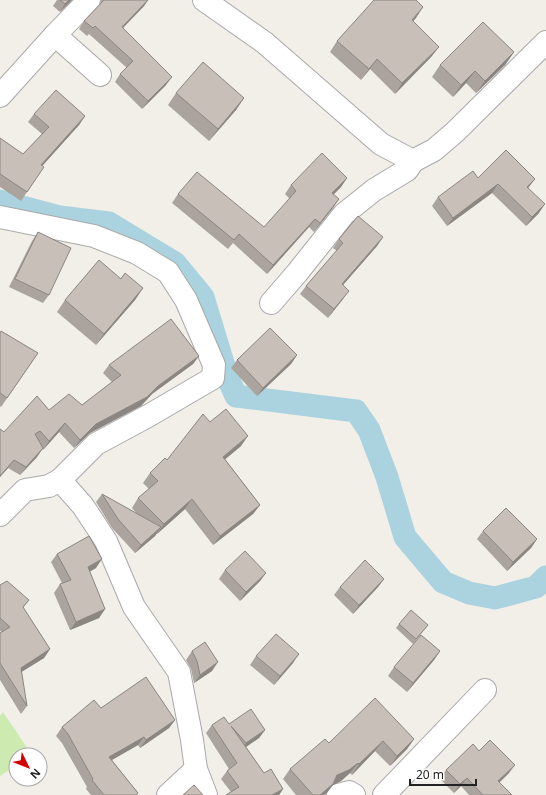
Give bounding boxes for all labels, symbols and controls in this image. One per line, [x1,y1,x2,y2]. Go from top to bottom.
north arrow [8,747,48,787]
scale bar [410,761,476,787]
text: N [27,766,44,783]
text: 20 m [416,766,444,783]

